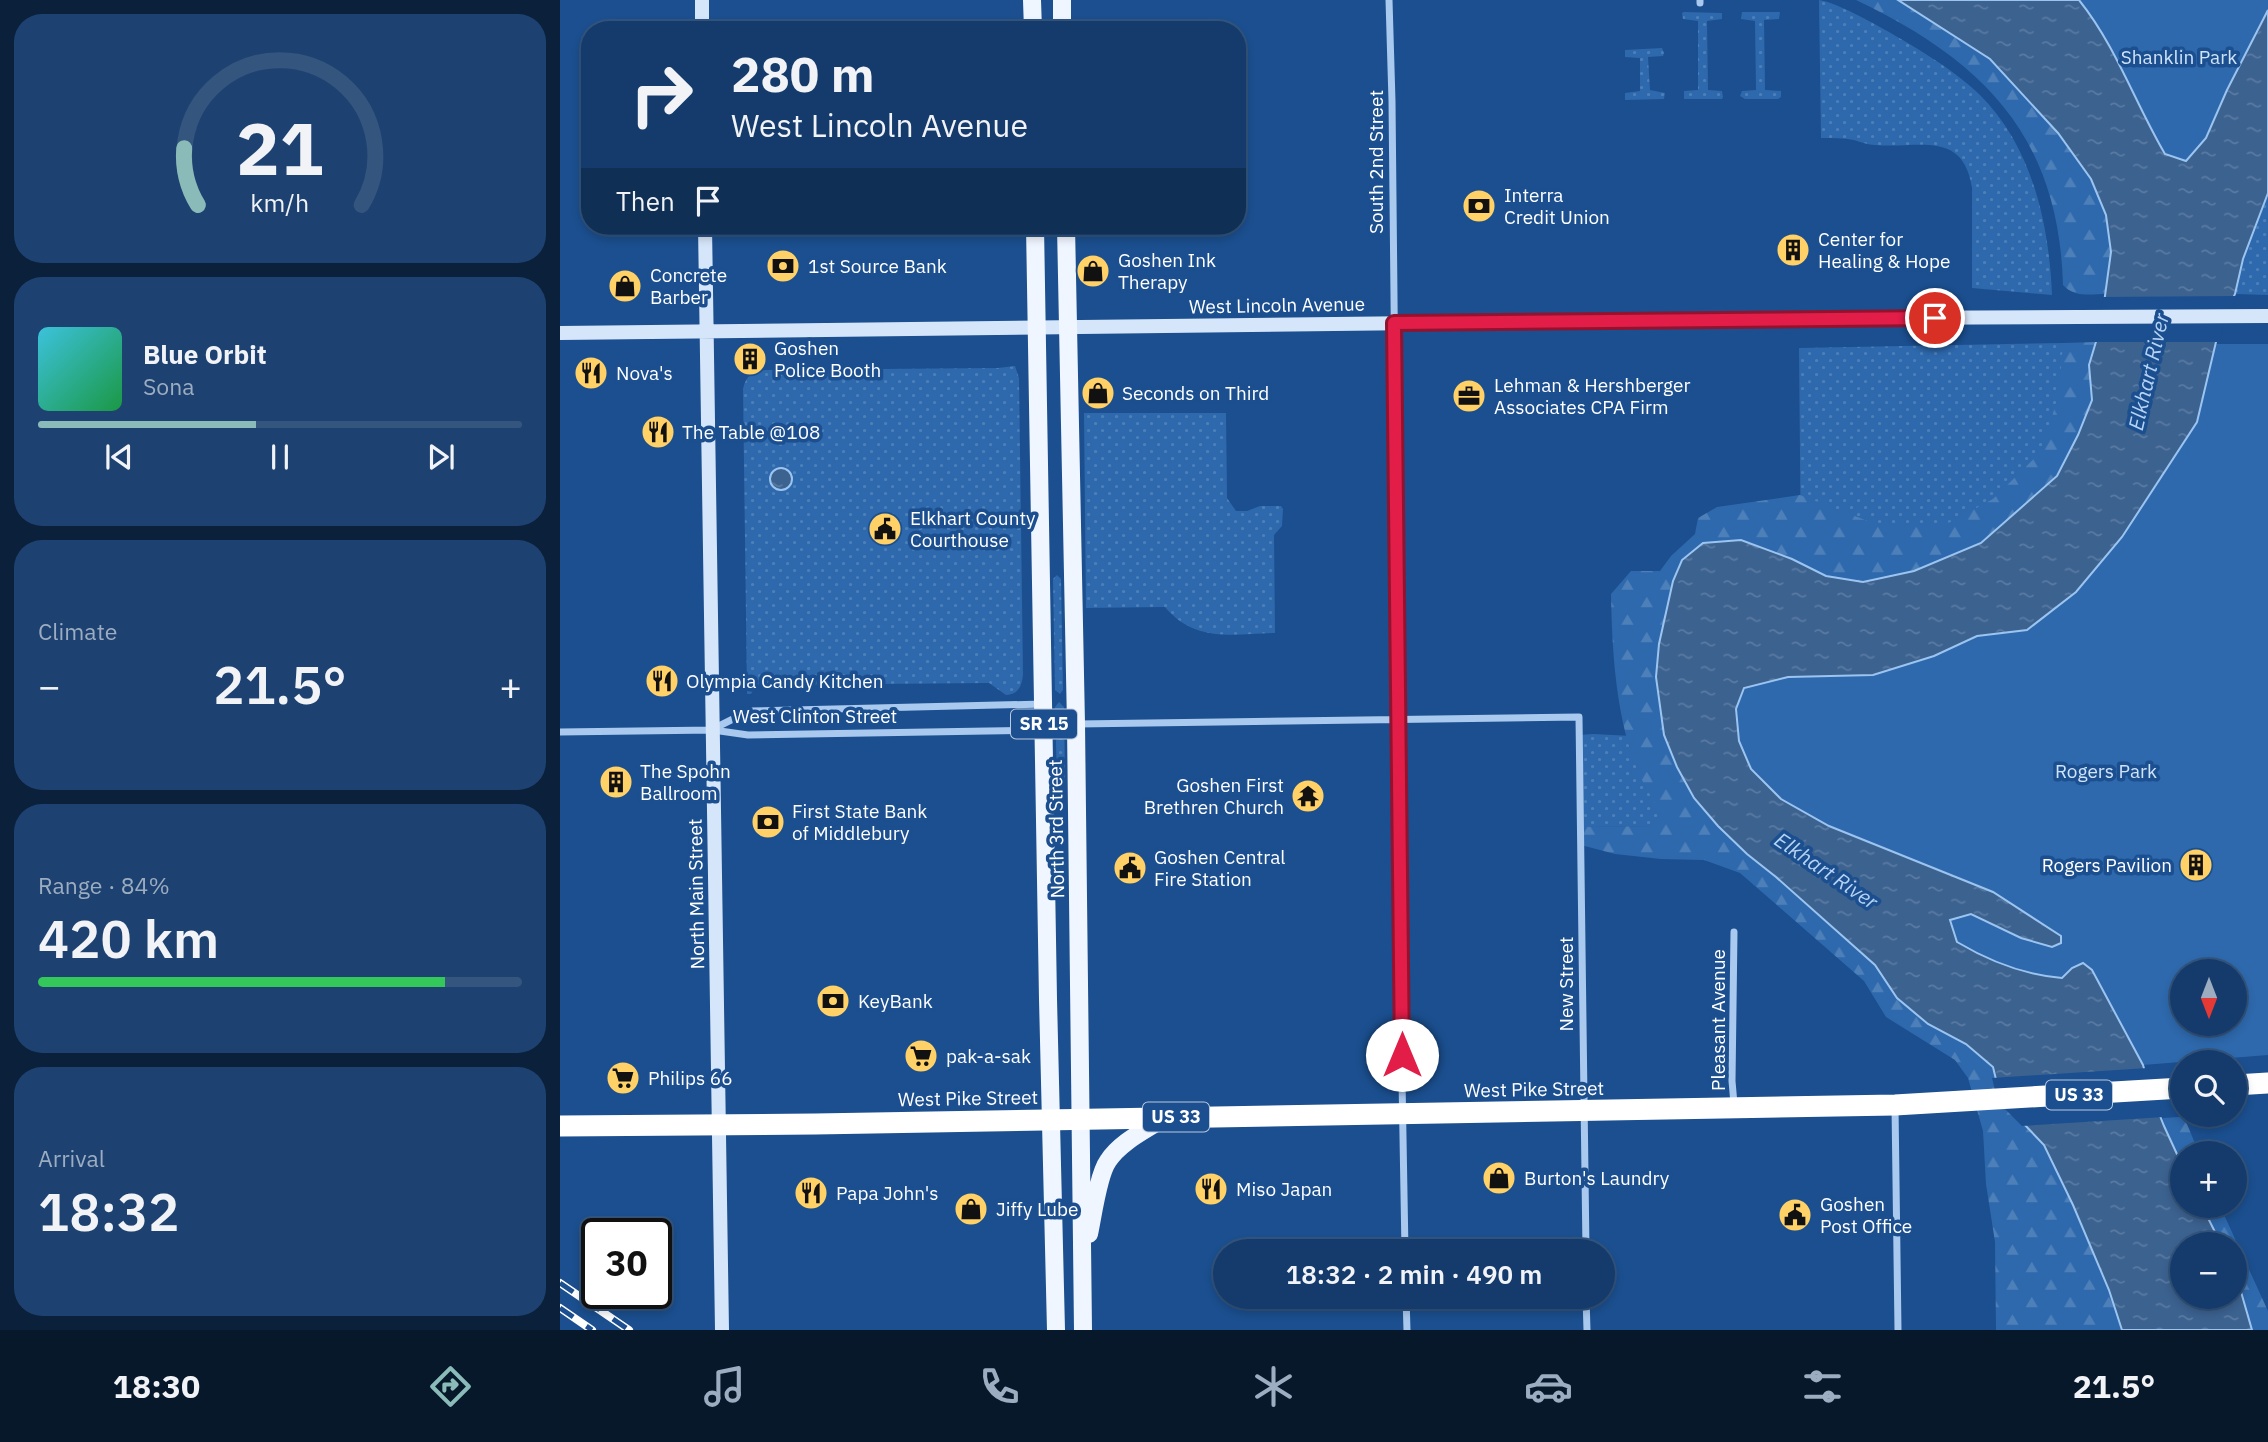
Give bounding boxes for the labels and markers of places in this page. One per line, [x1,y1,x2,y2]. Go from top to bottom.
place label: Interra Credit Union [1504,183,1610,229]
bank icon: Interra Credit Union [1460,187,1498,225]
place label: Center for Healing & Hope [1818,227,1950,273]
building icon: Center for Healing & Hope [1774,231,1812,269]
bank icon: 1st Source Bank [764,247,802,285]
place label: Goshen Ink Therapy [1118,248,1216,294]
shop icon: Goshen Ink Therapy [1074,252,1112,290]
place label: 1st Source Bank [808,254,947,278]
place label: Concrete Barber [650,263,727,309]
shop icon: Concrete Barber [606,267,644,305]
pin [1905,288,1965,348]
place label: Goshen Police Booth [774,336,881,382]
building icon: Goshen Police Booth [731,340,769,378]
restaurant icon: Nova's [572,354,610,392]
place label: Nova's [616,361,673,385]
place label: Lehman & Hershberger Associates CPA Firm [1494,373,1690,419]
shop icon: Seconds on Third [1079,374,1117,412]
office icon: Lehman & Hershberger Associates CPA Firm [1450,377,1488,415]
place label: Seconds on Third [1122,381,1269,405]
restaurant icon: The Table @108 [639,413,677,451]
place label: The Table @108 [682,420,821,444]
place label: Elkhart County Courthouse [910,506,1036,552]
public building icon: Elkhart County Courthouse [866,510,904,548]
restaurant icon: Olympia Candy Kitchen [643,662,681,700]
place label: Olympia Candy Kitchen [686,669,884,693]
place label: The Spohn Ballroom [640,759,731,805]
building icon: The Spohn Ballroom [597,763,635,801]
place label: Goshen First Brethren Church [1144,773,1284,819]
temple icon: Goshen First Brethren Church [1289,777,1327,815]
place label: First State Bank of Middlebury [792,799,927,845]
bank icon: First State Bank of Middlebury [749,803,787,841]
place label: Goshen Central Fire Station [1154,845,1286,891]
building icon: Rogers Pavilion [2177,846,2215,884]
public building icon: Goshen Central Fire Station [1111,849,1149,887]
place label: Rogers Pavilion [2042,853,2172,877]
bank icon: KeyBank [814,982,852,1020]
place label: KeyBank [858,989,933,1013]
supermarket icon: pak-a-sak [902,1037,940,1075]
place label: pak-a-sak [946,1044,1031,1068]
supermarket icon: Philips 66 [604,1059,642,1097]
place label: Philips 66 [648,1066,733,1090]
shop icon: Burton's Laundry [1480,1159,1518,1197]
place label: Burton's Laundry [1524,1166,1670,1190]
restaurant icon: Miso Japan [1192,1170,1230,1208]
restaurant icon: Papa John's [792,1174,830,1212]
place label: Miso Japan [1236,1177,1332,1201]
place label: Papa John's [836,1181,939,1205]
shop icon: Jiffy Lube [952,1190,990,1228]
place label: Goshen Post Office [1820,1192,1912,1238]
public building icon: Goshen Post Office [1776,1196,1814,1234]
place label: Jiffy Lube [996,1197,1078,1221]

